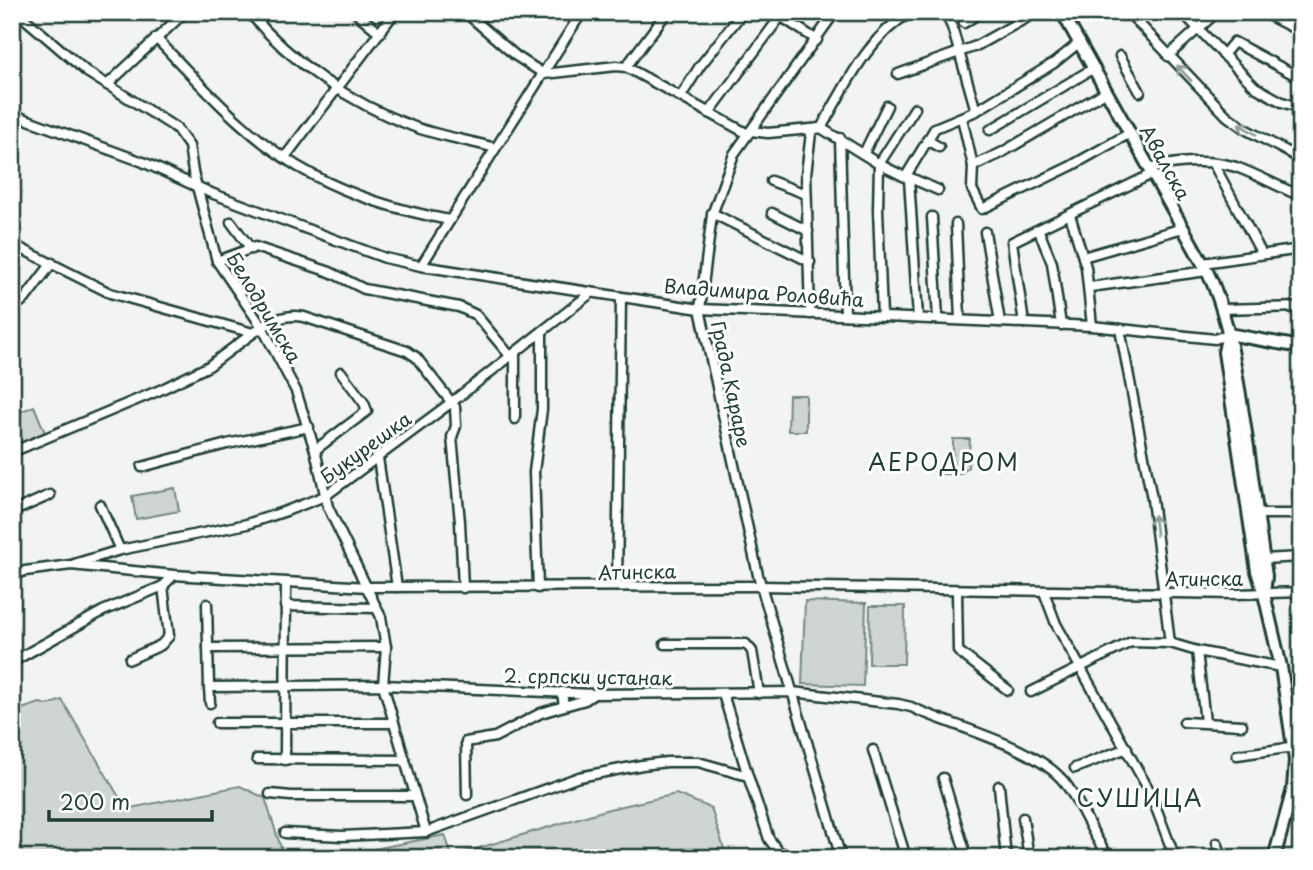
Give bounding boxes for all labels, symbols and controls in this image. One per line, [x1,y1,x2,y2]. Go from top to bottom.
one-way arrow [1176,64,1192,82]
street label: Авалска [1134,119,1198,205]
one-way arrow [1237,122,1257,136]
street label: Белодримска [221,246,309,368]
street label: Владимира Роловића [663,271,865,313]
street label: Града Караре [705,318,759,450]
street label: Букурешка [313,404,417,490]
district label: АЕРОДРОМ [868,444,1020,479]
one-way arrow [1148,514,1161,537]
street label: Атинска [598,556,677,586]
street label: Атинска [1165,564,1243,592]
street label: 2. српски устанак [503,661,673,691]
scale bar [49,779,212,823]
district label: СУШИЦА [1076,780,1204,815]
text: 200 m [60,785,130,817]

